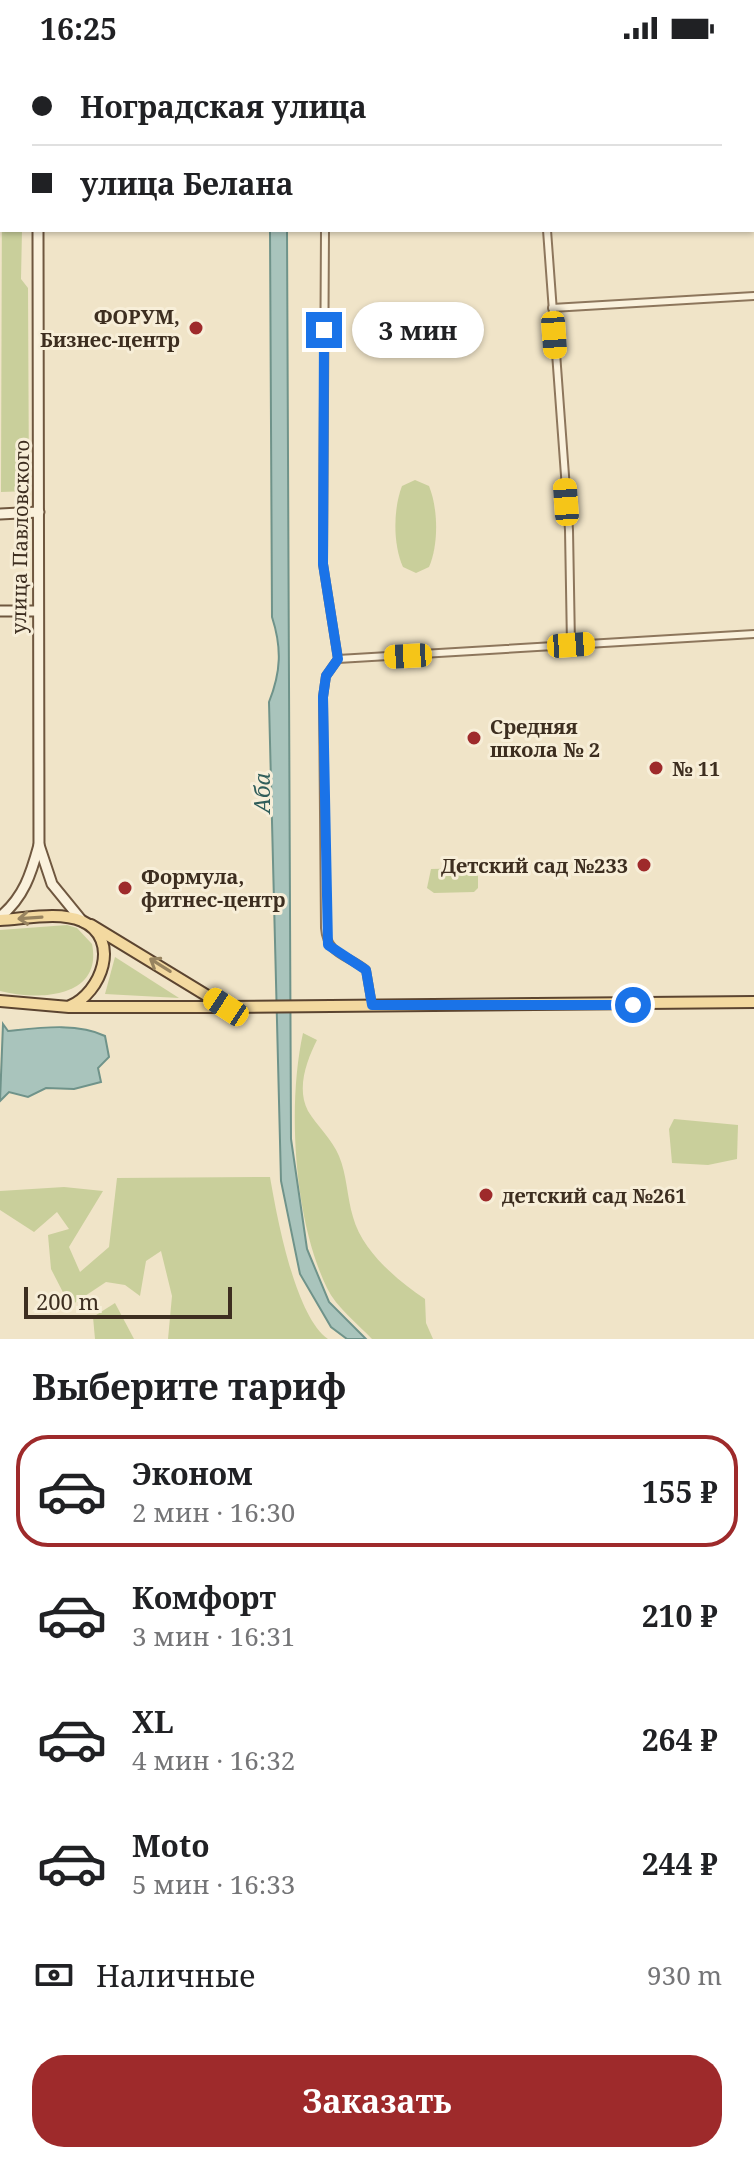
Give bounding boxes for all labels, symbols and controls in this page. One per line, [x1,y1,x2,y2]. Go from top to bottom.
text: 16:25 [40,8,117,49]
text: Ноградская улица [80,86,367,127]
text: улица Белана [80,163,294,204]
callout: 3 мин [352,302,484,358]
place label: ФОРУМ, Бизнес-центр [40,303,180,353]
car [540,310,568,360]
route end [306,312,342,348]
text: 3 мин [379,312,457,348]
marker: ФОРУМ, Бизнес-центр [187,319,205,337]
street label: улица Павловского [5,440,35,634]
car [552,477,580,527]
car [546,631,596,659]
car [383,643,433,669]
place label: Средняя школа № 2 [490,713,600,763]
marker: Средняя школа № 2 [465,729,483,747]
place label: № 11 [672,755,720,782]
marker: № 11 [647,759,665,777]
water label: Аба [246,772,276,815]
place label: Детский сад №233 [441,852,628,879]
marker: Детский сад №233 [635,856,653,874]
place label: Формула, фитнес-центр [141,863,286,913]
marker: Формула, фитнес-центр [116,879,134,897]
one-way arrow [17,911,44,926]
one-way arrow [149,957,172,973]
car [199,984,253,1030]
route start [615,987,651,1023]
place label: детский сад №261 [502,1182,687,1209]
marker: детский сад №261 [477,1186,495,1204]
scale bar [24,1283,232,1319]
text: 200 m [36,1286,99,1316]
text: Выберите тариф [32,1362,346,1411]
text: Эконом [132,1453,252,1494]
icon: car [36,1455,108,1527]
text: 155 ₽ [642,1471,718,1512]
text: 2 мин · 16:30 [132,1494,295,1530]
text: Комфорт [132,1577,276,1618]
icon: car [36,1579,108,1651]
text: 210 ₽ [642,1595,718,1636]
text: 3 мин · 16:31 [132,1618,295,1654]
text: XL [132,1701,174,1742]
icon: car [36,1703,108,1775]
text: 264 ₽ [642,1719,718,1760]
text: 4 мин · 16:32 [132,1742,295,1778]
text: Moto [132,1825,210,1866]
icon: car [36,1827,108,1899]
text: 244 ₽ [642,1843,718,1884]
text: 5 мин · 16:33 [132,1866,295,1902]
icon: cash [32,1953,76,1997]
text: Наличные [96,1955,255,1996]
text: 930 m [647,1957,722,1993]
button: Заказать [32,2055,722,2147]

